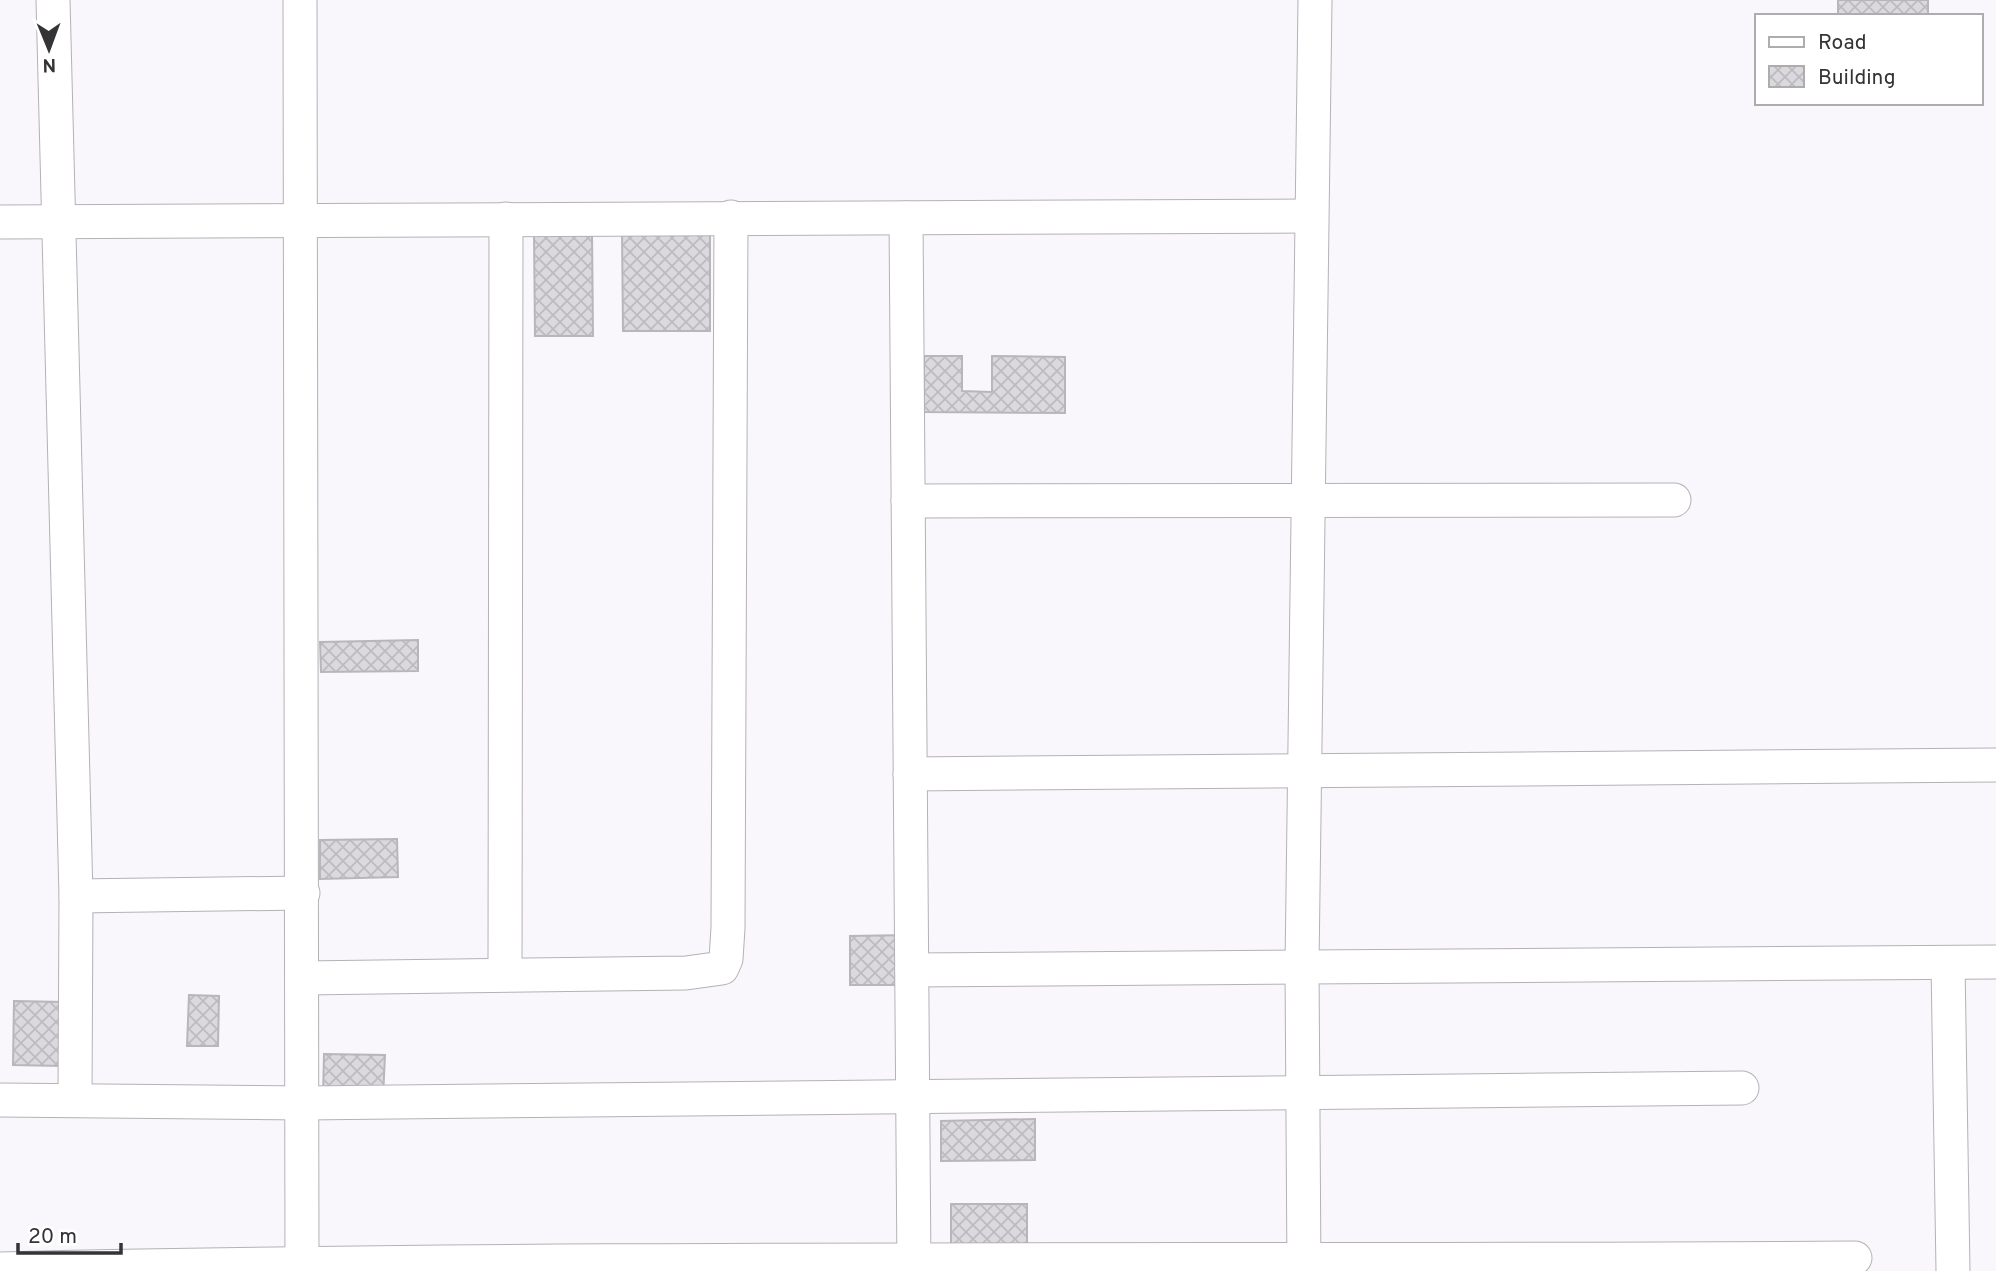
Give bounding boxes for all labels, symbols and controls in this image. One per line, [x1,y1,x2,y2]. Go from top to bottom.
north arrow [14,14,84,84]
legend [1755,14,1982,105]
text: Road [1818,30,1867,57]
text: N [42,52,56,76]
text: Building [1818,65,1896,92]
scale bar [18,1212,121,1256]
text: 20 m [28,1224,77,1251]

